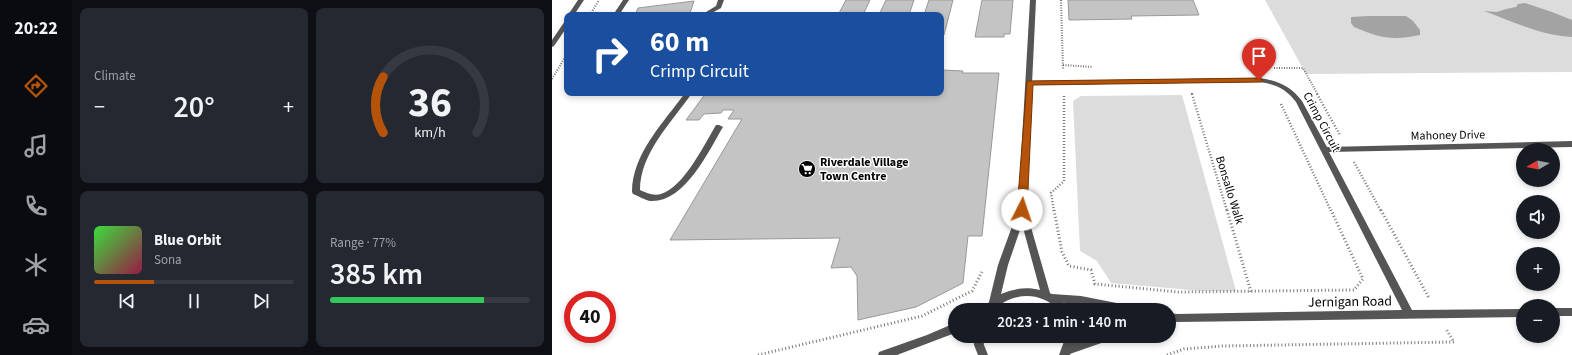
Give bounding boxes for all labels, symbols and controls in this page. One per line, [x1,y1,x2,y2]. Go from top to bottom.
text: 20:22 [14,16,58,41]
text: 60 m [650,22,709,62]
icon: right [584,28,636,80]
pin [1242,39,1276,80]
icon: arrive [1248,45,1270,67]
text: Crimp Circuit [650,59,749,84]
text: Climate [94,67,136,85]
icon: directions [22,72,50,100]
text: 36 [408,73,452,133]
text: 20° [173,86,215,129]
street label: Crimp Circuit [1299,89,1345,155]
text: − [94,91,105,123]
text: + [283,91,294,123]
text: km/h [414,122,446,143]
street label: Mahoney Drive [1411,126,1485,145]
icon: music [22,132,50,160]
north arrow [1516,143,1560,187]
map controls [1516,143,1560,343]
place label: Riverdale Village Town Centre [820,154,909,185]
street label: Bonsallo Walk [1211,154,1248,226]
supermarket icon: Riverdale Village Town Centre [797,159,817,179]
position arrow [1001,189,1043,231]
icon: phone [22,192,50,220]
button: sound [1516,195,1560,239]
text: Blue Orbit [154,230,221,251]
text: Range · 77% [330,234,396,252]
button: + [1516,247,1560,291]
icon: climate [22,251,50,279]
text: Sona [154,251,182,269]
text: 385 km [330,253,423,296]
icon: previous [116,290,138,312]
icon: pause [183,290,205,312]
icon: next [250,290,272,312]
speed limit sign: 40 [564,291,616,343]
street label: Jernigan Road [1308,291,1392,313]
button: − [1516,299,1560,343]
icon: car [22,311,50,339]
text: 20:23 · 1 min · 140 m [997,312,1127,333]

